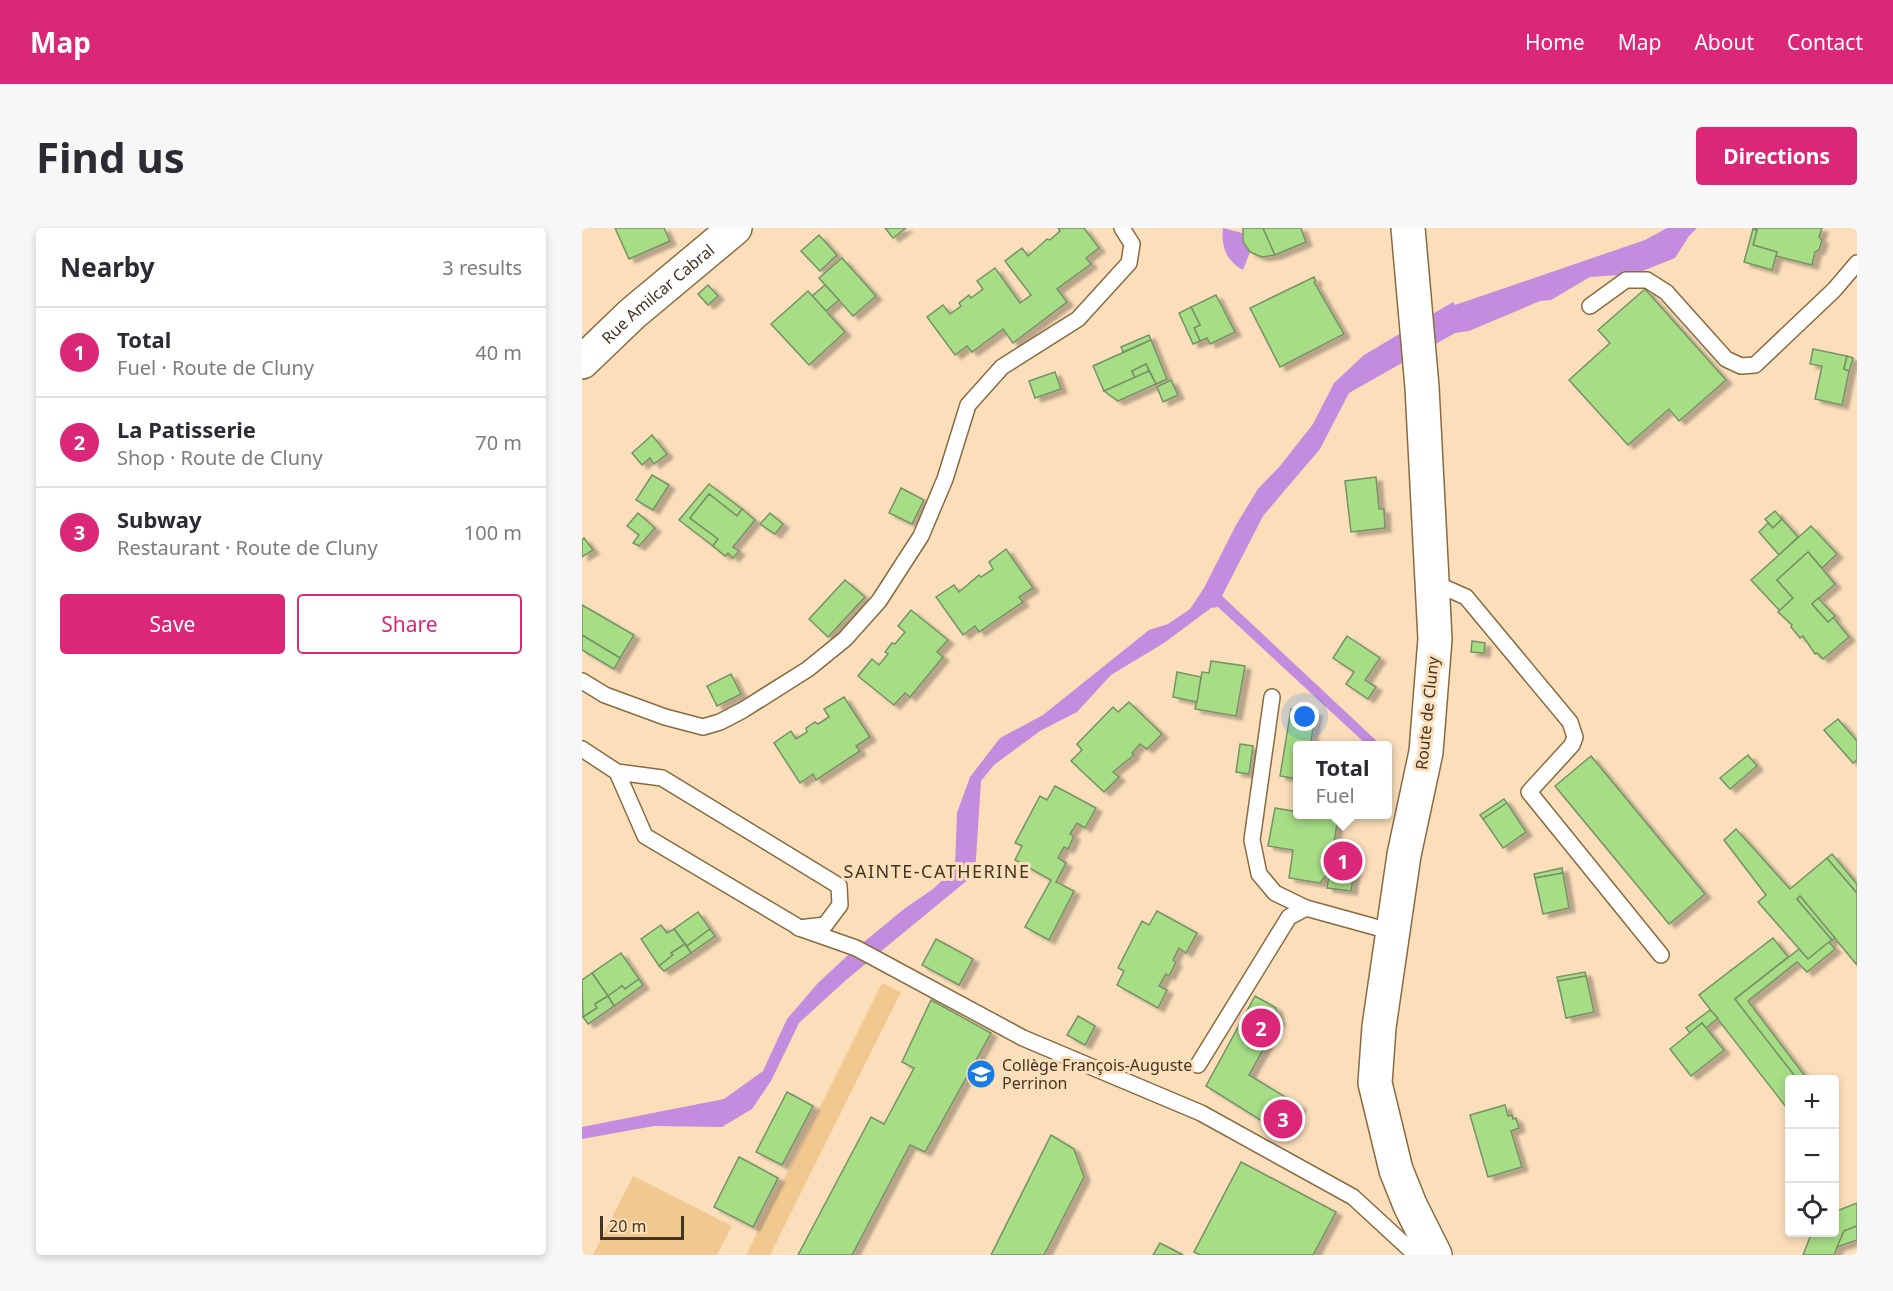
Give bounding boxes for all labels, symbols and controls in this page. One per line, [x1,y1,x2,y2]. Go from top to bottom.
text: Map [30,23,91,61]
text: Home [1525,28,1585,56]
text: Map [1618,28,1661,56]
text: About [1694,28,1754,56]
text: Contact [1787,28,1863,56]
button: Directions [1696,127,1857,185]
text: Find us [36,128,185,185]
street label: Rue Amilcar Cabral [597,239,719,349]
text: Nearby [60,249,155,285]
text: 3 results [442,254,522,281]
text: Total [117,324,171,354]
text: 1 [74,339,85,366]
text: 40 m [475,339,522,366]
text: Fuel · Route de Cluny [117,354,314,381]
text: La Patisserie [117,414,256,444]
text: 2 [74,429,85,456]
text: 70 m [475,429,522,456]
text: Shop · Route de Cluny [117,444,323,471]
text: Subway [117,504,201,534]
text: 3 [74,519,85,546]
text: 100 m [464,519,522,546]
text: Restaurant · Route de Cluny [117,534,378,561]
button: Save [60,594,285,654]
button: Share [297,594,522,654]
street label: Route de Cluny [1410,654,1444,771]
your location [1290,702,1319,731]
popup [1293,741,1392,819]
text: Total [1315,752,1370,782]
text: Fuel [1315,782,1355,809]
pin: 1 [1324,838,1362,884]
district label: SAINTE-CATHERINE [844,859,1030,883]
pin: 2 [1242,1006,1280,1050]
place label: Collège François-Auguste Perrinon [1002,1054,1192,1094]
school or university icon: Collège François-Auguste Perrinon [965,1058,997,1090]
map controls [1785,1075,1839,1237]
button: + [1785,1075,1839,1129]
pin: 3 [1264,1096,1302,1142]
button: − [1785,1129,1839,1183]
button: locate [1785,1183,1839,1237]
scale bar [600,1213,684,1240]
text: 20 m [609,1215,646,1237]

